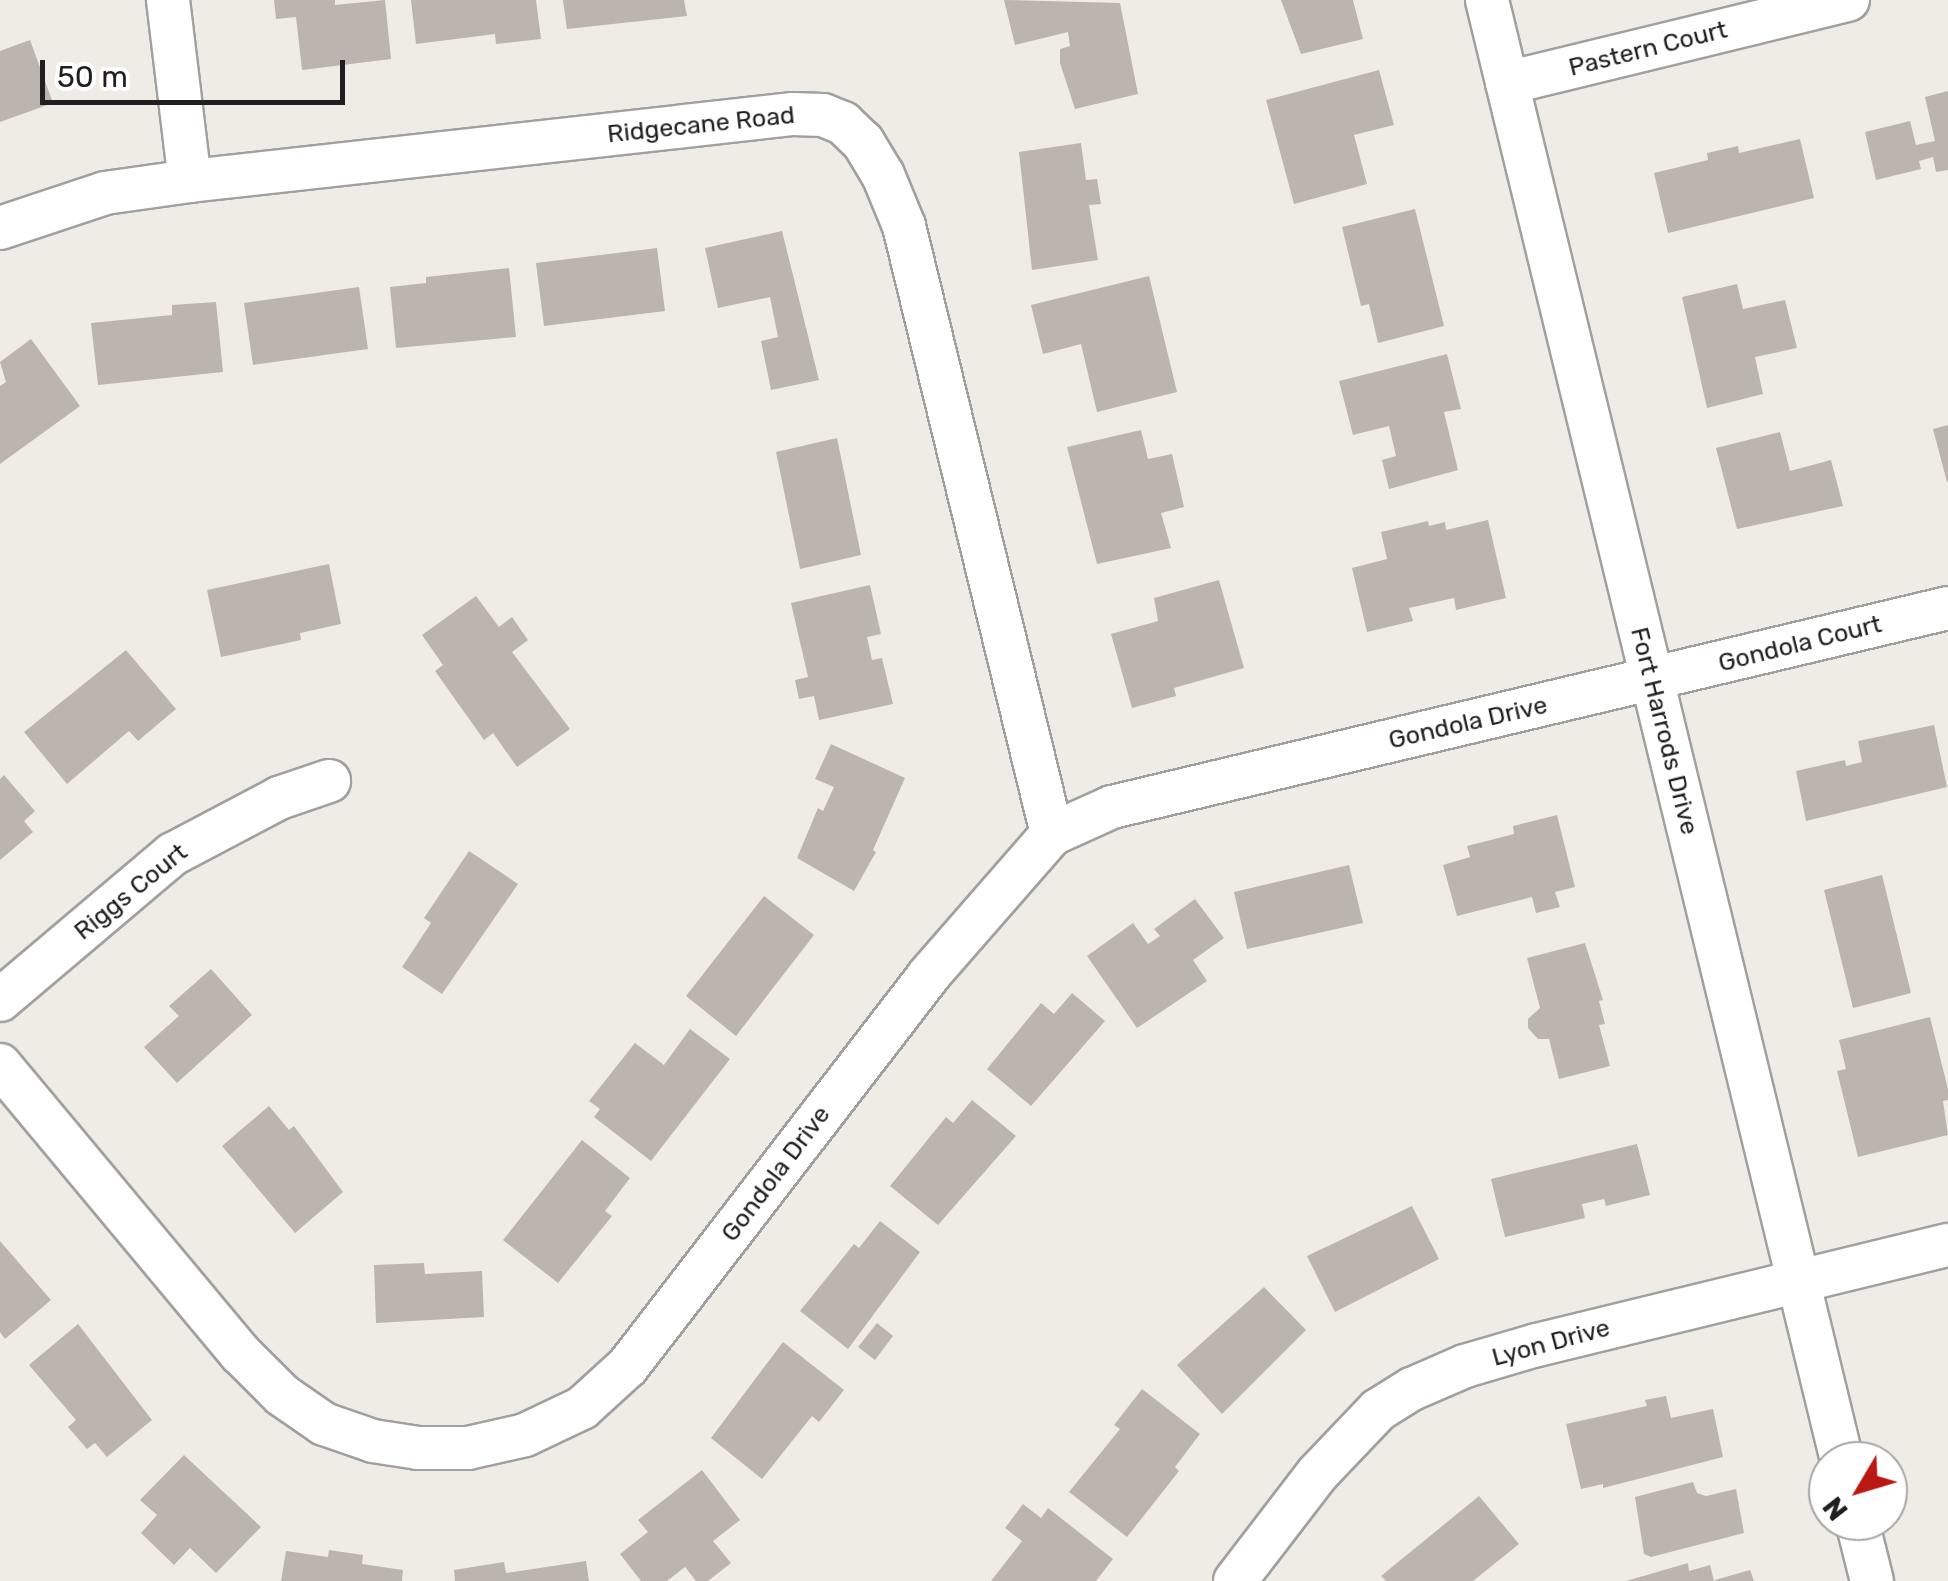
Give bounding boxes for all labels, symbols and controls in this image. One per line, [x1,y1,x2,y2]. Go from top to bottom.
street label: Pastern Court [1566,15,1730,83]
scale bar [45,40,350,102]
text: 50 m [57,59,128,95]
street label: Ridgecane Road [606,100,796,150]
street label: Gondola Court [1715,609,1885,679]
street label: Fort Harrods Drive [1624,624,1704,838]
street label: Gondola Drive [1386,690,1550,756]
street label: Riggs Court [69,837,193,947]
street label: Gondola Drive [715,1100,837,1248]
street label: Lyon Drive [1489,1313,1613,1373]
north arrow [1808,1441,1908,1541]
text: N [1816,1490,1855,1527]

